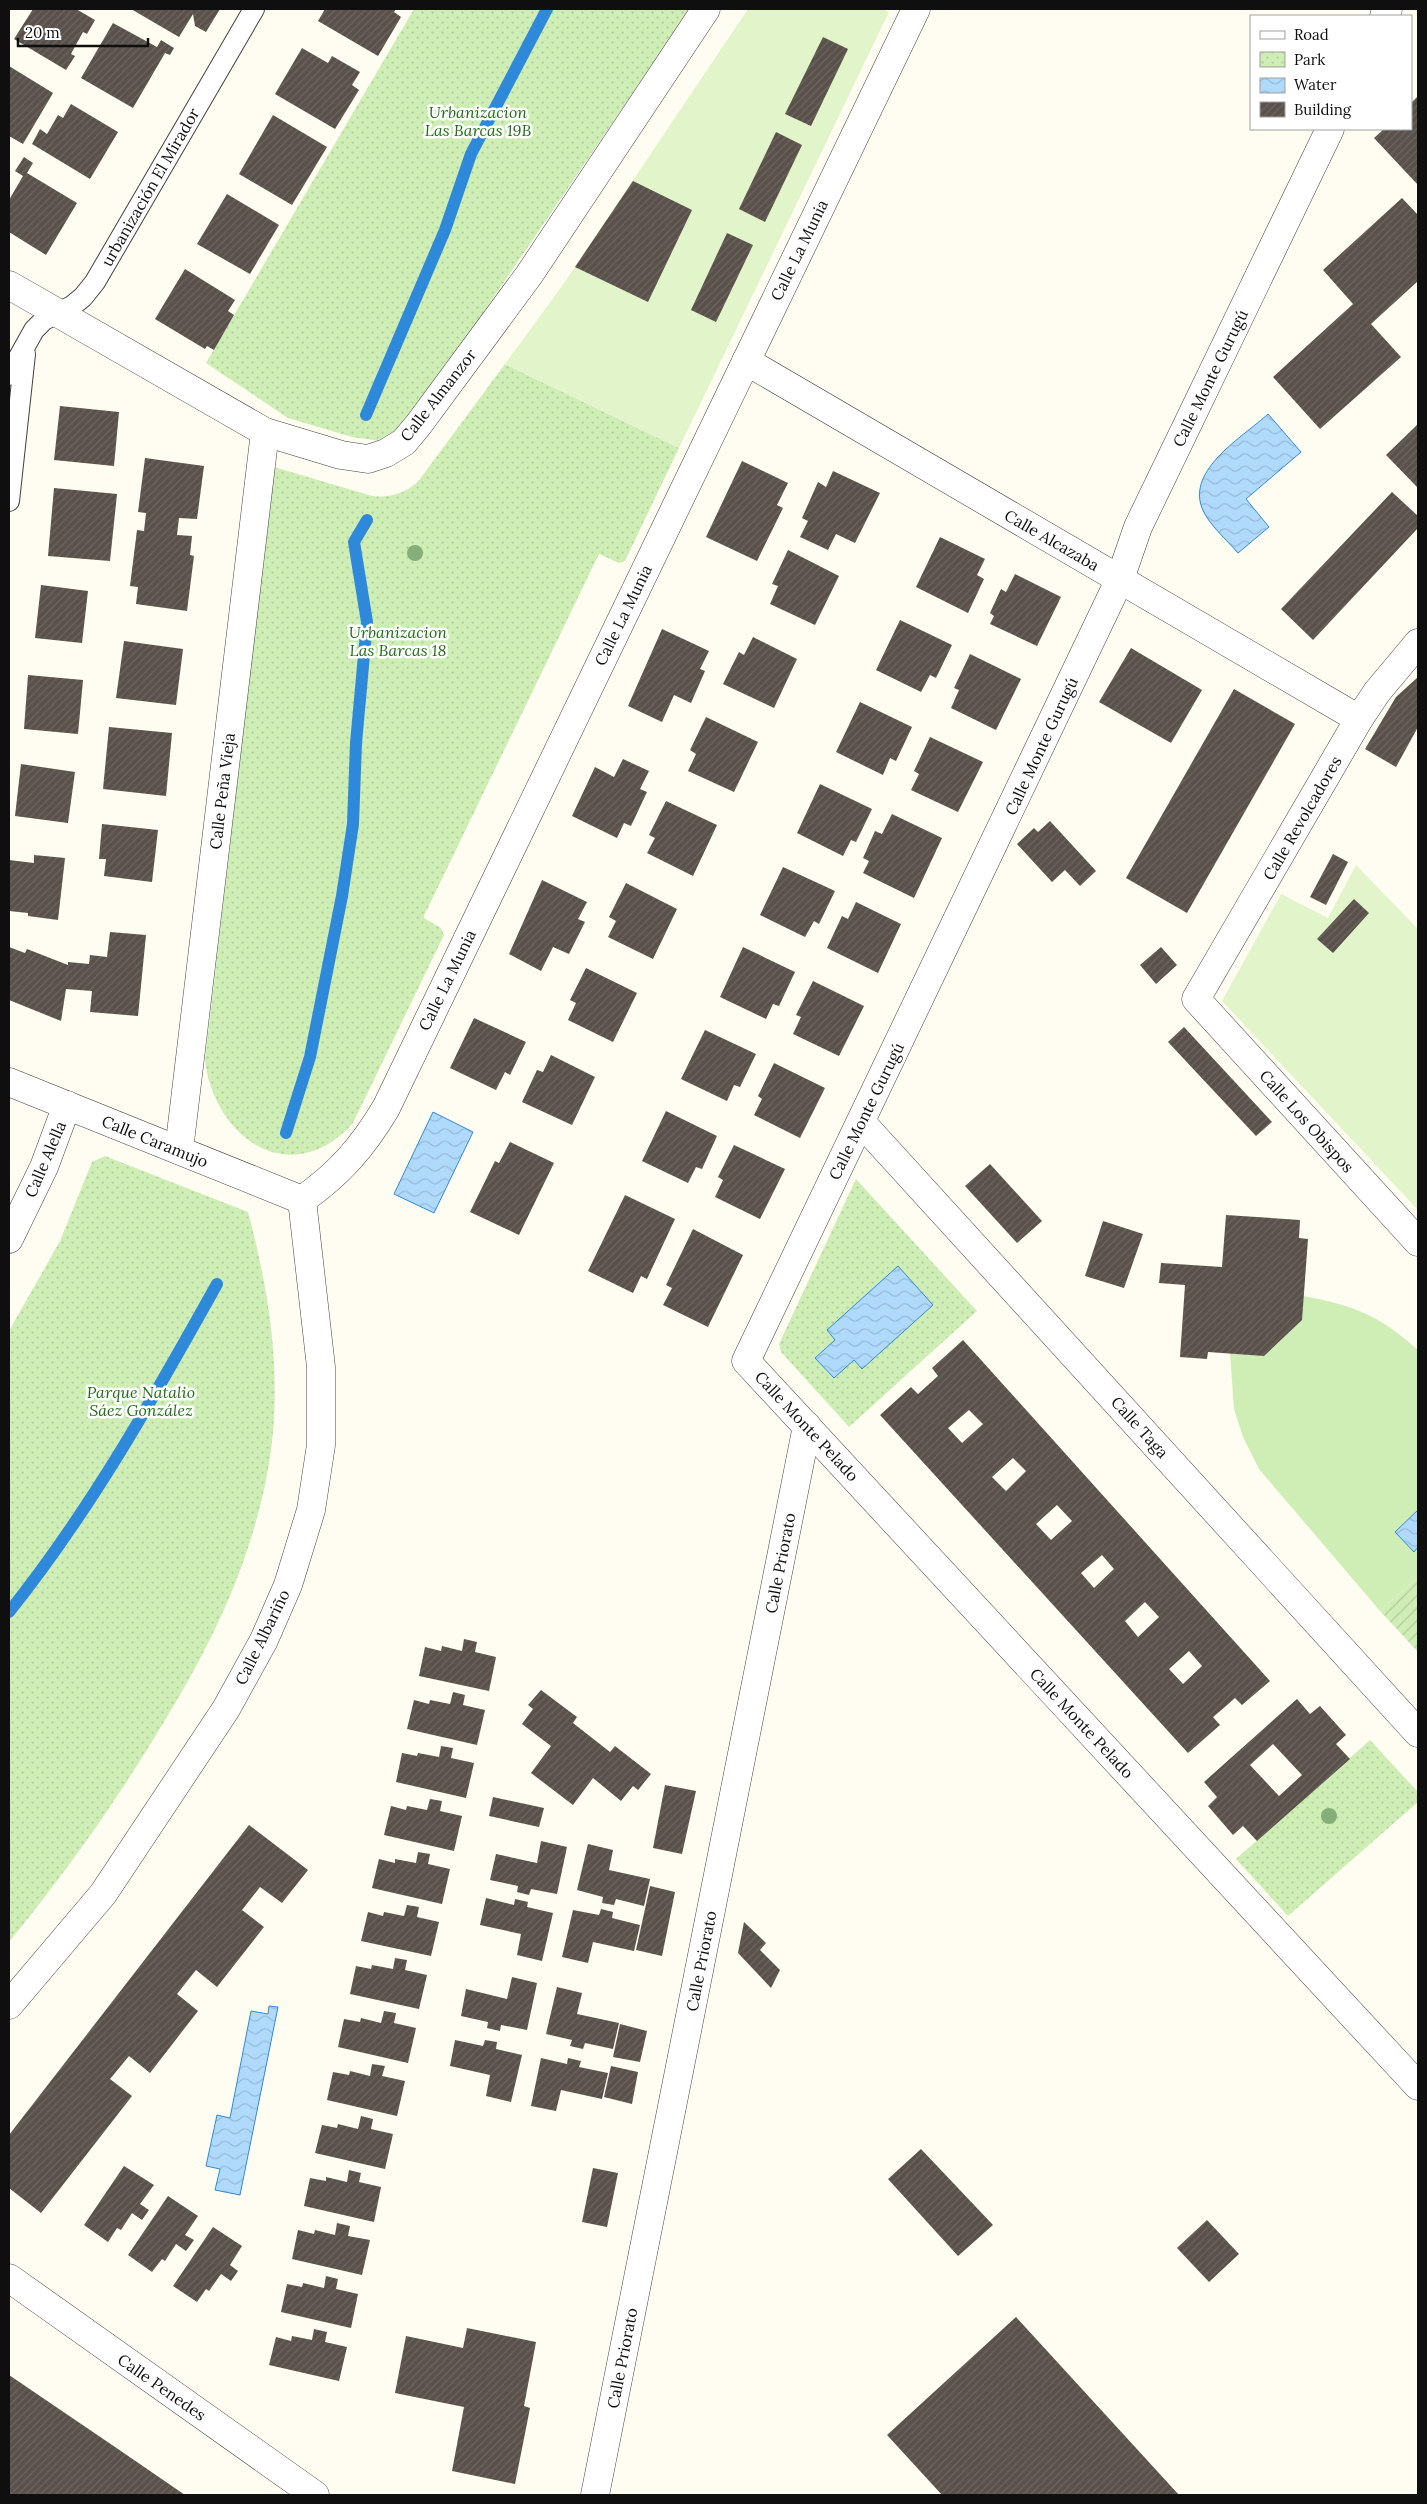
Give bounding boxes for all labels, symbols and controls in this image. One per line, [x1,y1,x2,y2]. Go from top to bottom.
scale bar [18,15,148,47]
legend [1250,15,1412,130]
text: 20 m [25,23,60,42]
text: Road [1294,25,1329,44]
text: Park [1294,50,1325,69]
text: Water [1294,75,1337,94]
text: Building [1294,100,1352,119]
park label: Urbanizacion Las Barcas 19B [425,102,531,140]
street label: urbanización El Mirador [96,104,204,270]
street label: Calle La Munia [766,196,832,304]
street label: Calle Monte Gurugú [1168,306,1252,450]
street label: Calle Almanzor [396,345,480,445]
street label: Calle Alcazaba [1001,505,1103,575]
street label: Calle La Munia [590,561,656,669]
park label: Urbanizacion Las Barcas 18 [349,622,447,660]
street label: Calle Monte Gurugú [1000,673,1082,818]
street label: Calle Peña Vieja [205,732,239,850]
street label: Calle Revolcadores [1258,752,1346,884]
street label: Calle La Munia [414,926,480,1034]
street label: Calle Monte Gurugú [824,1039,908,1183]
street label: Calle Los Obispos [1256,1065,1358,1177]
street label: Calle Caramujo [99,1111,211,1171]
street label: Calle Alella [20,1118,70,1200]
street label: Calle Monte Pelado [751,1367,863,1485]
park label: Parque Natalio Sáez González [87,1382,195,1420]
street label: Calle Taga [1107,1392,1173,1462]
street label: Calle Priorato [760,1511,800,1615]
street label: Calle Albariño [230,1586,294,1688]
street label: Calle Monte Pelado [1026,1664,1138,1782]
street label: Calle Priorato [681,1909,721,2013]
street label: Calle Priorato [602,2306,642,2410]
street label: Calle Penedes [114,2349,210,2425]

